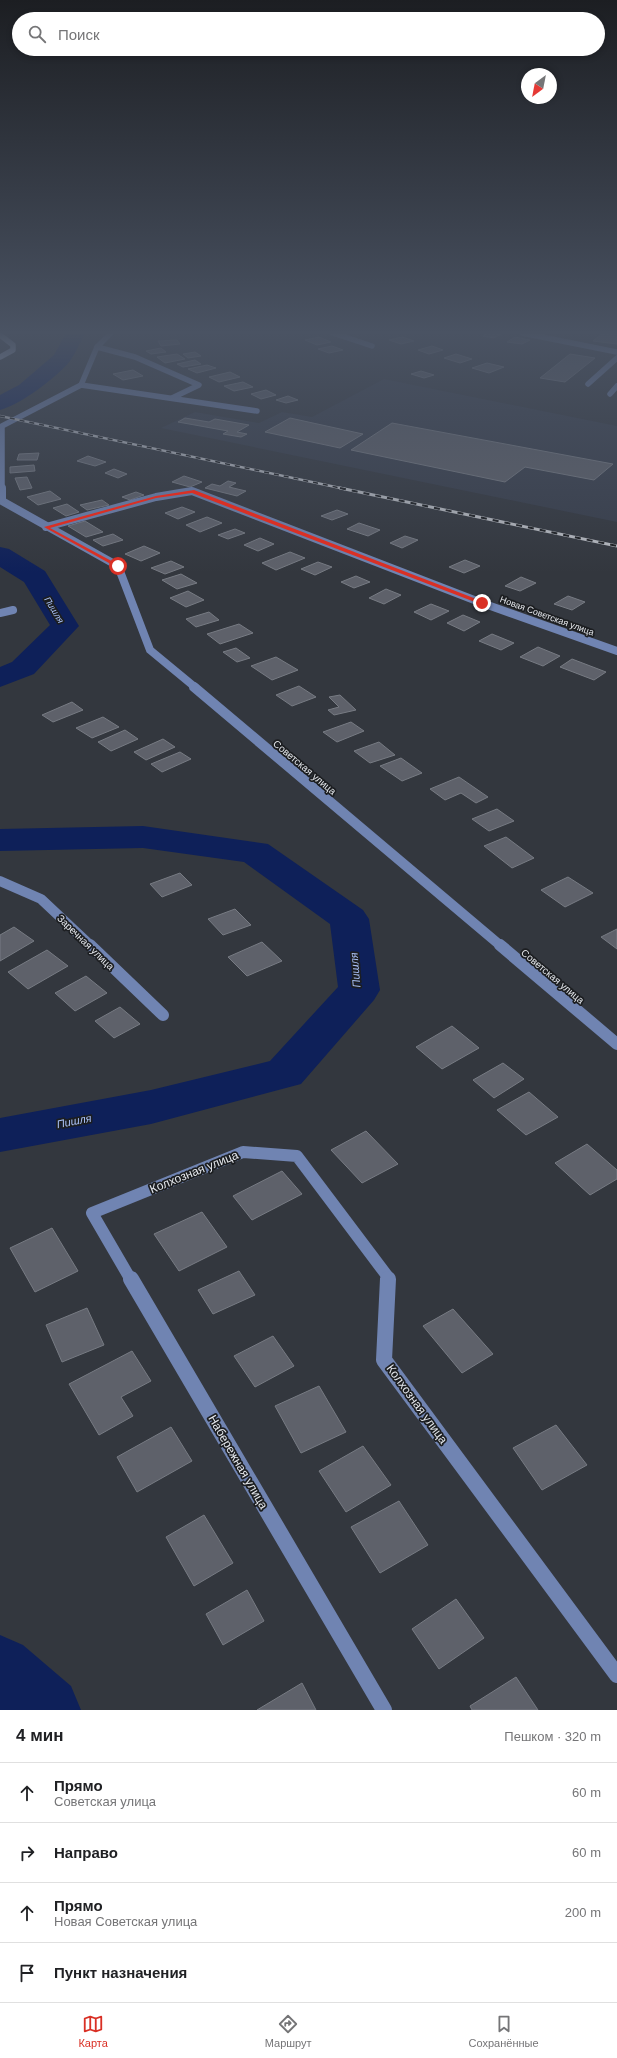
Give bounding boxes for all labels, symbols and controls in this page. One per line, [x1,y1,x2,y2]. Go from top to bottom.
search box [12,12,605,56]
icon: search [26,23,48,45]
text: Поиск [58,26,100,43]
north arrow [521,68,557,104]
route start [109,557,127,575]
route end [473,594,491,612]
street label: Новая Советская улица [499,594,595,638]
water label: Пишля [42,595,66,625]
street label: Советская улица [271,738,339,797]
street label: Заречная улица [55,913,117,972]
street label: Советская улица [519,947,587,1006]
water label: Пишля [347,952,363,988]
water label: Пишля [56,1112,93,1130]
street label: Колхозная улица [148,1148,241,1196]
street label: Колхозная улица [384,1362,451,1447]
street label: Набережная улица [205,1413,271,1512]
text: 4 мин [16,1726,63,1745]
text: Пешком · 320 m [504,1729,601,1744]
text: Прямо [54,1777,103,1794]
icon: ahead [16,1782,38,1804]
text: 60 m [572,1785,601,1800]
text: Советская улица [54,1794,156,1809]
icon: right [16,1842,38,1864]
text: Направо [54,1844,118,1861]
text: 60 m [572,1845,601,1860]
text: Прямо [54,1897,103,1914]
icon: ahead [16,1902,38,1924]
text: 200 m [565,1905,601,1920]
text: Новая Советская улица [54,1914,197,1929]
icon: arrive [16,1962,38,1984]
text: Пункт назначения [54,1964,187,1981]
tab: Карта [78,2013,108,2049]
tab: Маршрут [265,2013,312,2049]
tab: Сохранённые [469,2013,539,2049]

